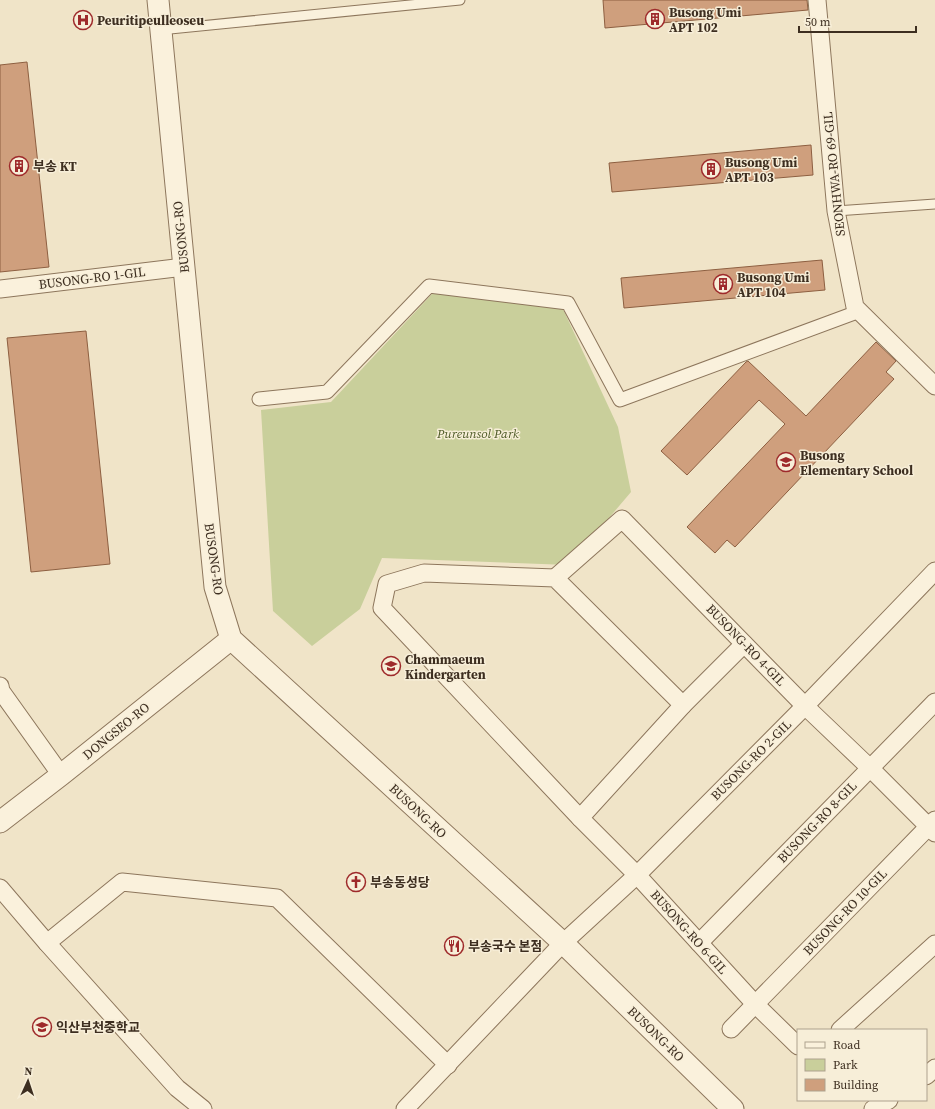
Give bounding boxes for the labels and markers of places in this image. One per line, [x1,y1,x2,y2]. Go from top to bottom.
place label: Busong Umi APT 102 [669,4,741,36]
building icon: Busong Umi APT 102 [644,8,666,30]
hospital icon: Peuritipeulleoseu [72,9,94,31]
place label: Peuritipeulleoseu [97,12,204,29]
place label: Busong Umi APT 103 [725,154,797,186]
building icon: 부송 KT [8,155,30,177]
place label: 부송 KT [33,158,77,175]
building icon: Busong Umi APT 103 [700,158,722,180]
place label: Busong Umi APT 104 [737,269,809,301]
building icon: Busong Umi APT 104 [712,273,734,295]
place label: Busong Elementary School [800,447,913,479]
school or university icon: Busong Elementary School [775,451,797,473]
place label: Chammaeum Kindergarten [405,651,486,683]
school or university icon: Chammaeum Kindergarten [380,655,402,677]
church icon: 부송동성당 [345,871,367,893]
place label: 부송동성당 [370,874,430,891]
restaurant icon: 부송국수 본점 [443,935,465,957]
place label: 부송국수 본점 [468,938,543,955]
school or university icon: 익산부천중학교 [31,1016,53,1038]
place label: 익산부천중학교 [56,1019,140,1036]

